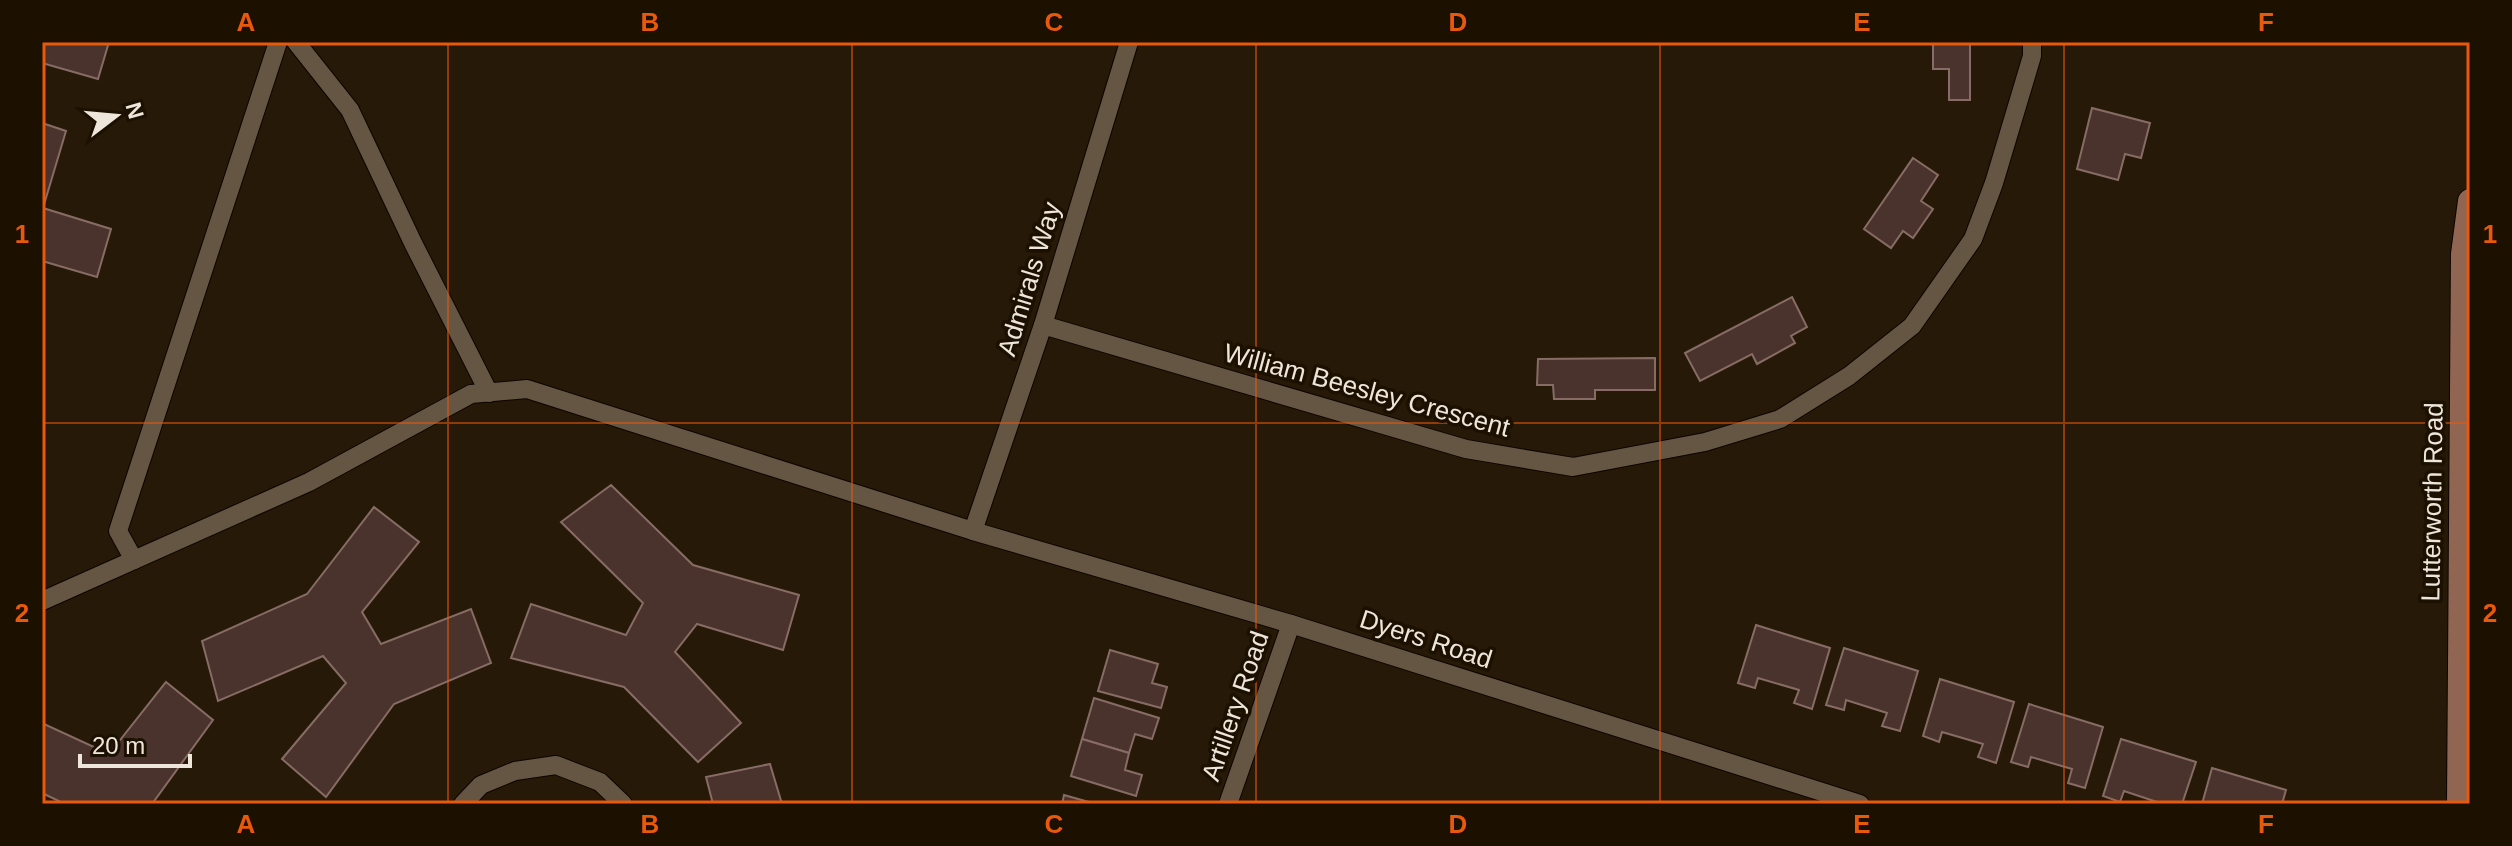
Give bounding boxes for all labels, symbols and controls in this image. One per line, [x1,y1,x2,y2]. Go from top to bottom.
text: A [237,7,256,37]
text: B [641,7,659,37]
text: C [1045,7,1064,37]
text: D [1449,7,1467,37]
text: E [1853,7,1871,37]
text: F [2258,7,2274,37]
north arrow [76,76,156,156]
text: N [121,100,149,122]
street label: Admirals Way [991,198,1067,360]
text: 1 [15,219,29,249]
text: 1 [2483,219,2497,249]
street label: William Beesley Crescent [1221,337,1514,443]
street label: Lutterworth Road [2415,402,2449,602]
text: 2 [15,598,29,628]
text: 2 [2483,598,2497,628]
street label: Dyers Road [1356,604,1496,674]
street label: Artillery Road [1195,627,1275,785]
scale bar [80,718,190,768]
text: 20 m [92,732,145,759]
text: A [237,809,256,839]
text: B [641,809,659,839]
text: C [1045,809,1064,839]
text: D [1449,809,1467,839]
text: E [1853,809,1871,839]
text: F [2258,809,2274,839]

